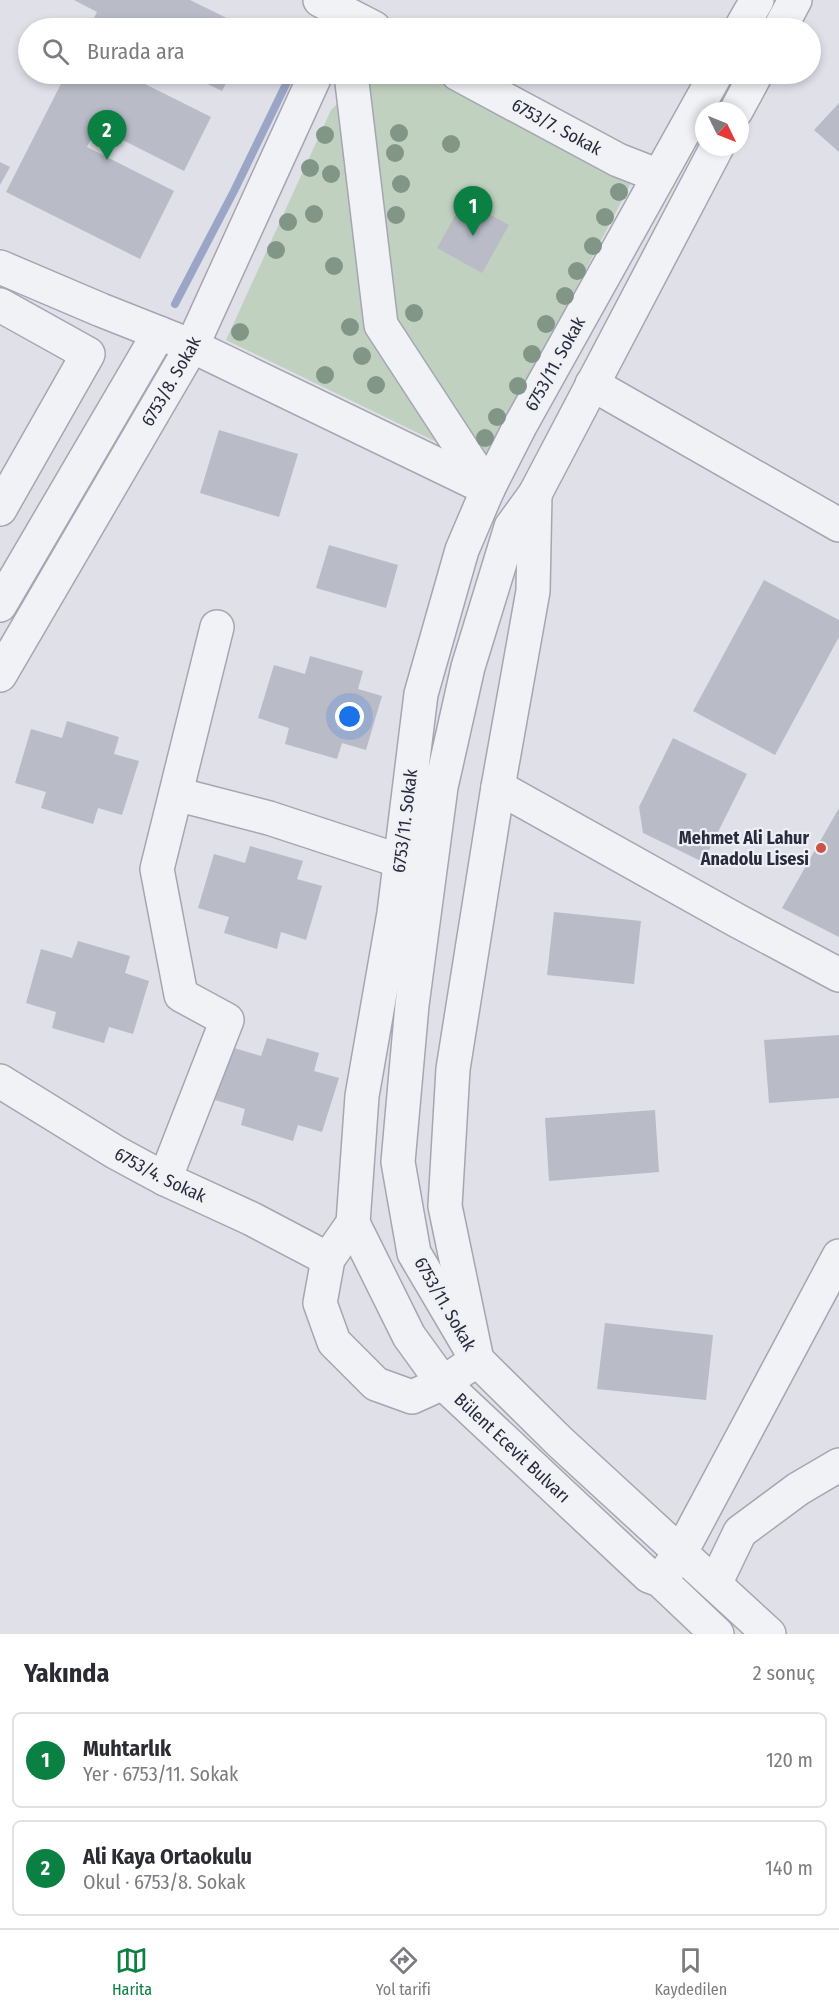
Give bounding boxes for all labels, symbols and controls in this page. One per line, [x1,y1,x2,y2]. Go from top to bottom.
search box [18,18,821,84]
icon: search [39,35,72,68]
text: Burada ara [87,38,185,65]
street label: 6753/7. Sokak [508,94,606,160]
north arrow [695,102,749,156]
pin: 2 [88,110,126,160]
pin: 1 [454,186,492,236]
street label: 6753/11. Sokak [520,312,590,415]
street label: 6753/8. Sokak [137,332,206,430]
your location [335,702,364,731]
street label: 6753/11. Sokak [388,767,422,874]
place label: Mehmet Ali Lahur Anadolu Lisesi [679,827,809,870]
marker: Mehmet Ali Lahur Anadolu Lisesi [814,841,828,855]
street label: 6753/4. Sokak [111,1143,210,1208]
street label: 6753/11. Sokak [409,1253,481,1355]
street label: Bülent Ecevit Bulvarı [450,1388,575,1507]
text: Yakında [24,1658,109,1689]
text: 2 sonuç [753,1661,815,1685]
text: Muhtarlık [83,1735,171,1762]
text: 1 [41,1748,50,1772]
text: 120 m [766,1748,813,1772]
text: Yer · 6753/11. Sokak [83,1762,238,1786]
text: Ali Kaya Ortaokulu [83,1843,252,1870]
text: 2 [41,1856,50,1880]
text: 140 m [765,1856,813,1880]
text: Okul · 6753/8. Sokak [83,1870,246,1894]
tab: Harita [112,1944,152,1999]
tab: Yol tarifi [376,1944,431,1999]
tab: Kaydedilen [655,1944,727,1999]

